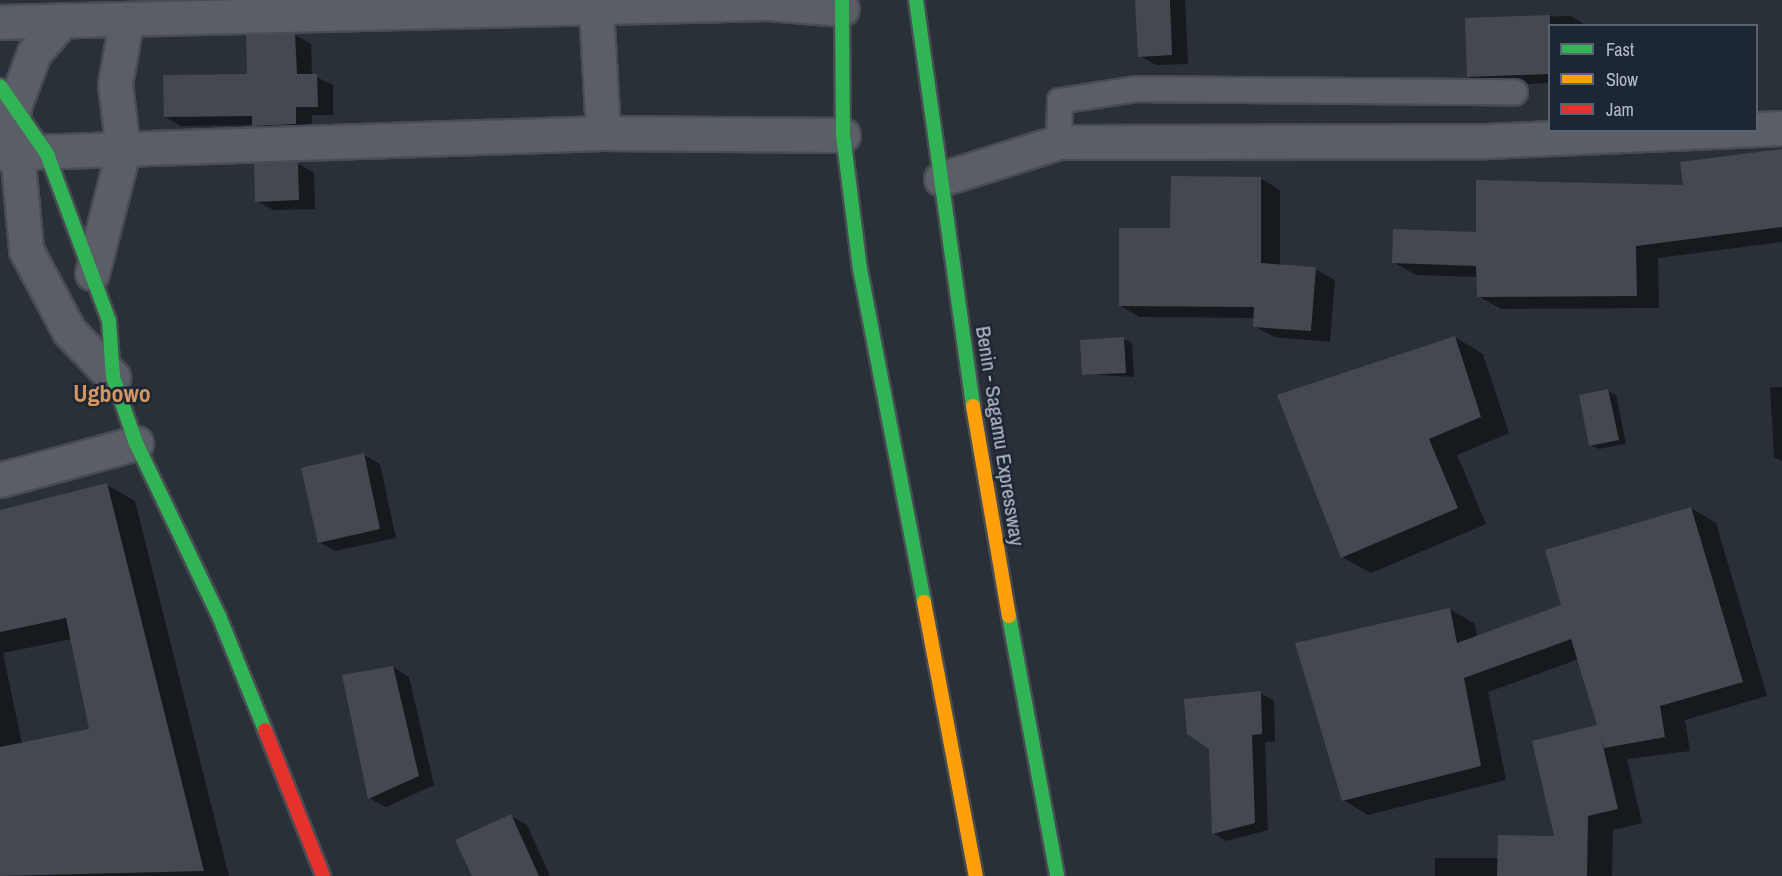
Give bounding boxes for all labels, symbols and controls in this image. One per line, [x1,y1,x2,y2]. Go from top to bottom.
legend [1548,24,1758,132]
text: Fast [1606,37,1634,62]
text: Slow [1606,67,1638,92]
text: Jam [1606,97,1634,122]
street label: Benin - Sagamu Expressway [970,324,1030,548]
district label: Ugbowo [73,380,151,408]

